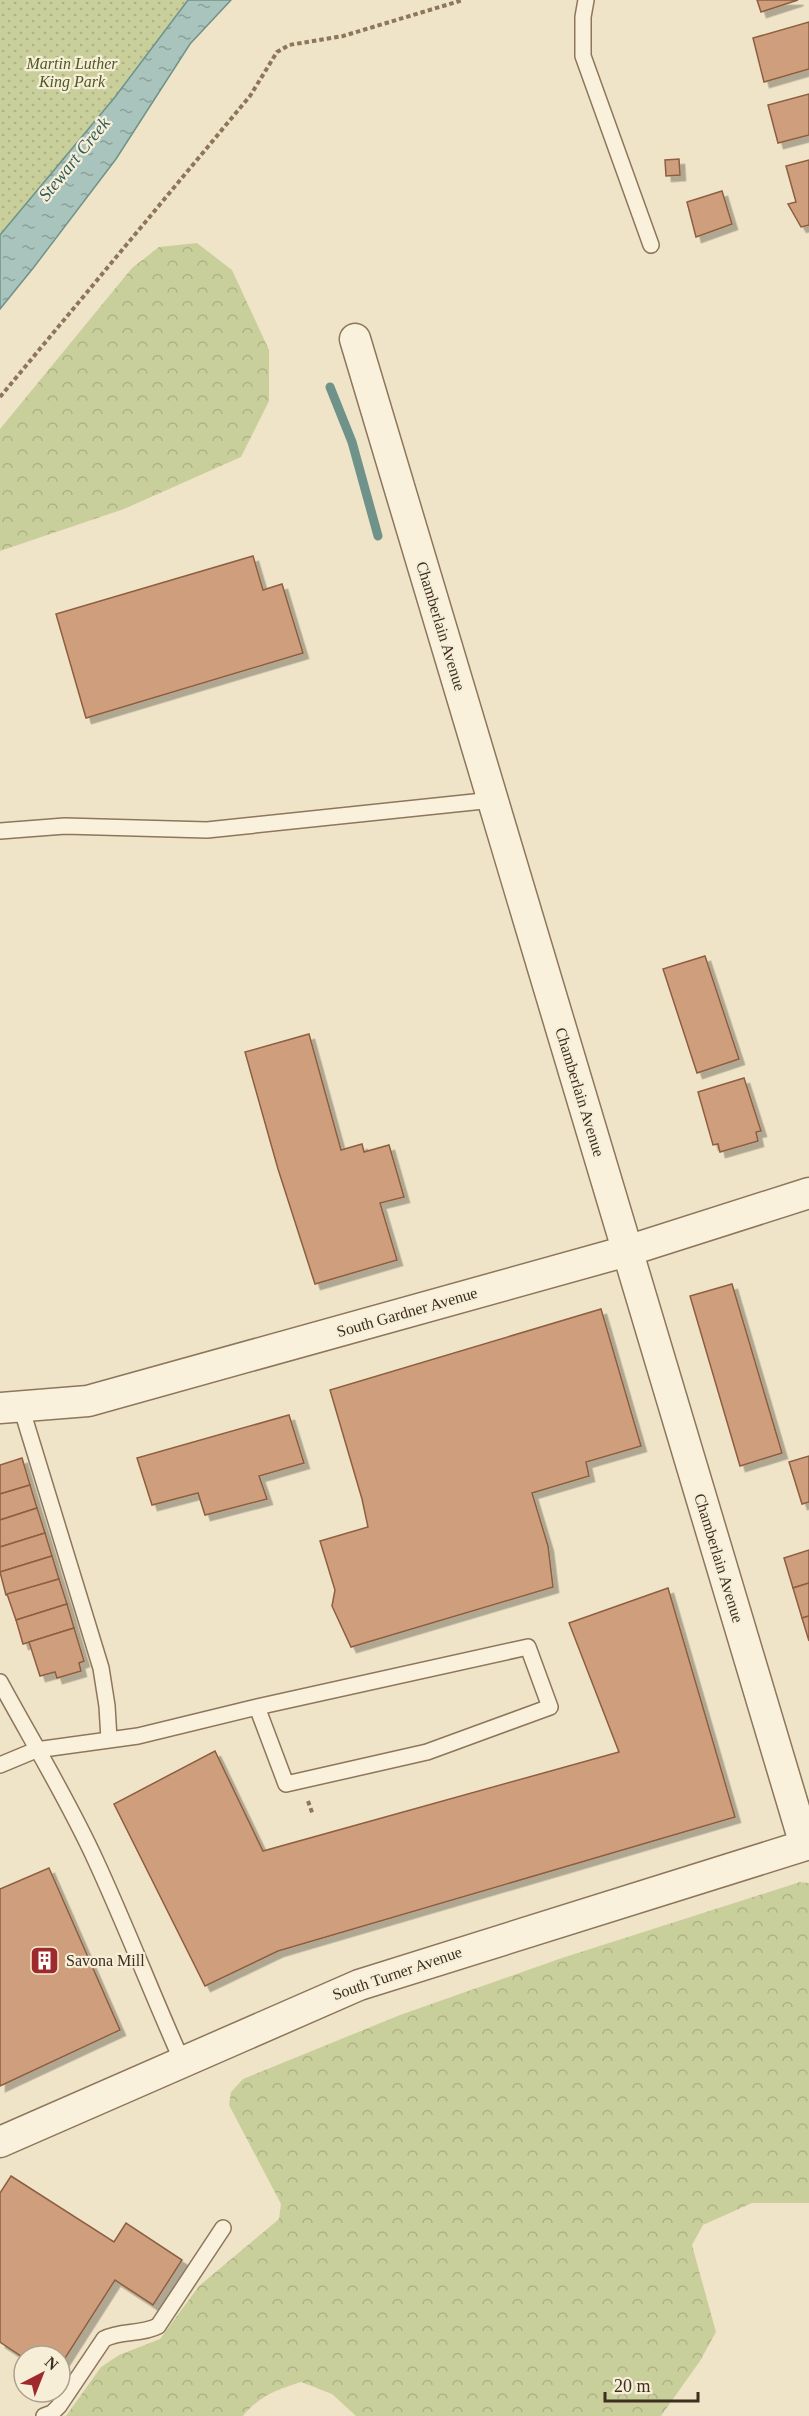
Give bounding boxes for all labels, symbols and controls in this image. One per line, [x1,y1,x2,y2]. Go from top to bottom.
park label: Martin Luther King Park [25,55,118,91]
water label: Stewart Creek [34,112,114,205]
street label: Chamberlain Avenue [413,559,469,693]
street label: Chamberlain Avenue [552,1025,608,1159]
street label: South Gardner Avenue [335,1284,479,1340]
street label: Chamberlain Avenue [691,1491,747,1625]
street label: South Turner Avenue [330,1943,464,2003]
building icon: Savona Mill [29,1944,61,1976]
place label: Savona Mill [66,1952,145,1969]
north arrow [12,2344,72,2404]
text: N [42,2353,62,2374]
scale bar [605,2365,698,2403]
text: 20 m [614,2376,651,2396]

